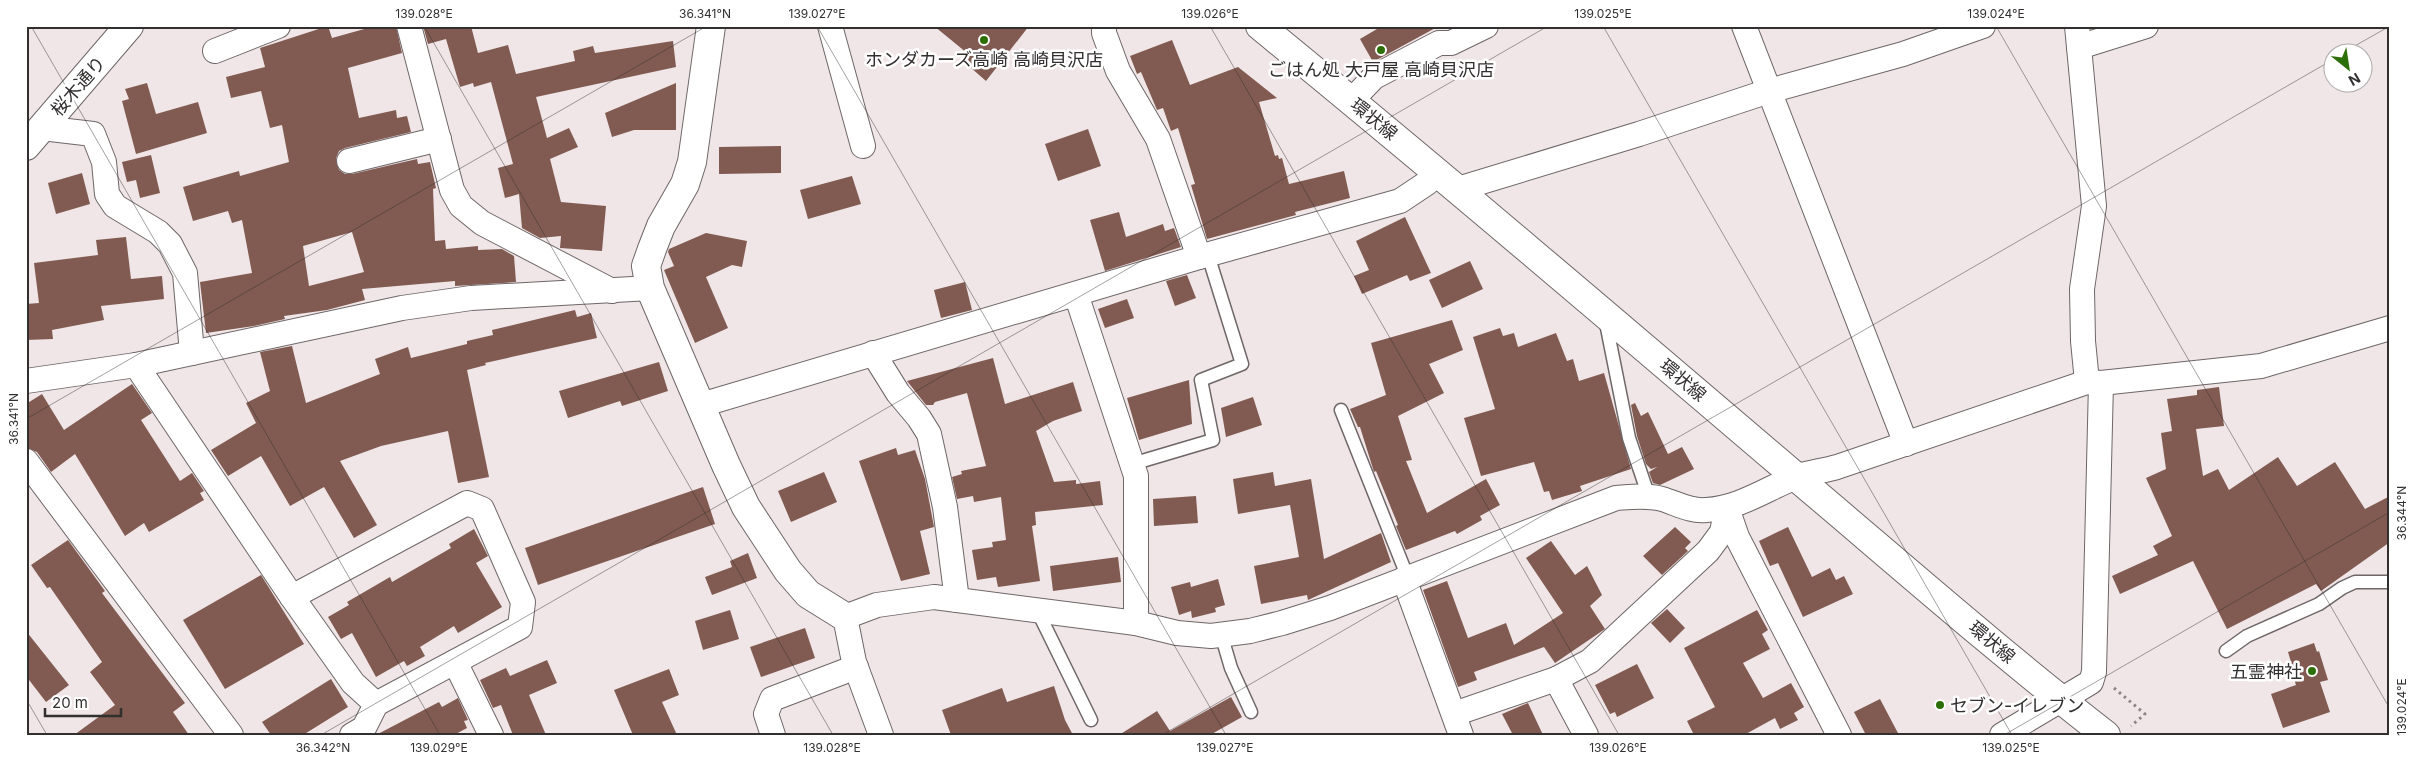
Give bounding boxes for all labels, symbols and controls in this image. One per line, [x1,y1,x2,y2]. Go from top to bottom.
text: 139.028°E [395,6,453,21]
text: 36.341°N [679,6,731,21]
text: 139.027°E [789,6,845,21]
text: 139.026°E [1181,6,1239,21]
text: 139.025°E [1574,6,1632,21]
text: 139.024°E [1967,6,2025,21]
marker: ホンダカーズ高崎 高崎貝沢店 [978,34,990,46]
north arrow [2324,42,2374,92]
marker: ごはん処 大戸屋 高崎貝沢店 [1375,44,1387,56]
place label: ホンダカーズ高崎 高崎貝沢店 [865,49,1103,70]
street label: 桜木通り [46,52,110,120]
place label: ごはん処 大戸屋 高崎貝沢店 [1268,59,1494,80]
text: N [2346,70,2364,90]
street label: 環状線 [1346,94,1402,144]
street label: 環状線 [1656,355,1710,405]
text: 36.341°N [6,393,21,445]
text: 36.344°N [2394,486,2409,540]
street label: 環状線 [1965,617,2019,667]
place label: 五霊神社 [2230,661,2302,682]
marker: 五霊神社 [2306,665,2318,677]
text: 139.024°E [2394,678,2409,736]
scale bar [45,686,121,718]
text: 20 m [52,693,88,712]
place label: セブン-イレブン [1950,695,2084,716]
marker: セブン-イレブン [1934,699,1946,711]
text: 36.342°N [296,740,350,755]
text: 139.029°E [410,740,468,755]
text: 139.028°E [803,740,861,755]
text: 139.027°E [1197,740,1253,755]
text: 139.026°E [1589,740,1647,755]
text: 139.025°E [1982,740,2040,755]

